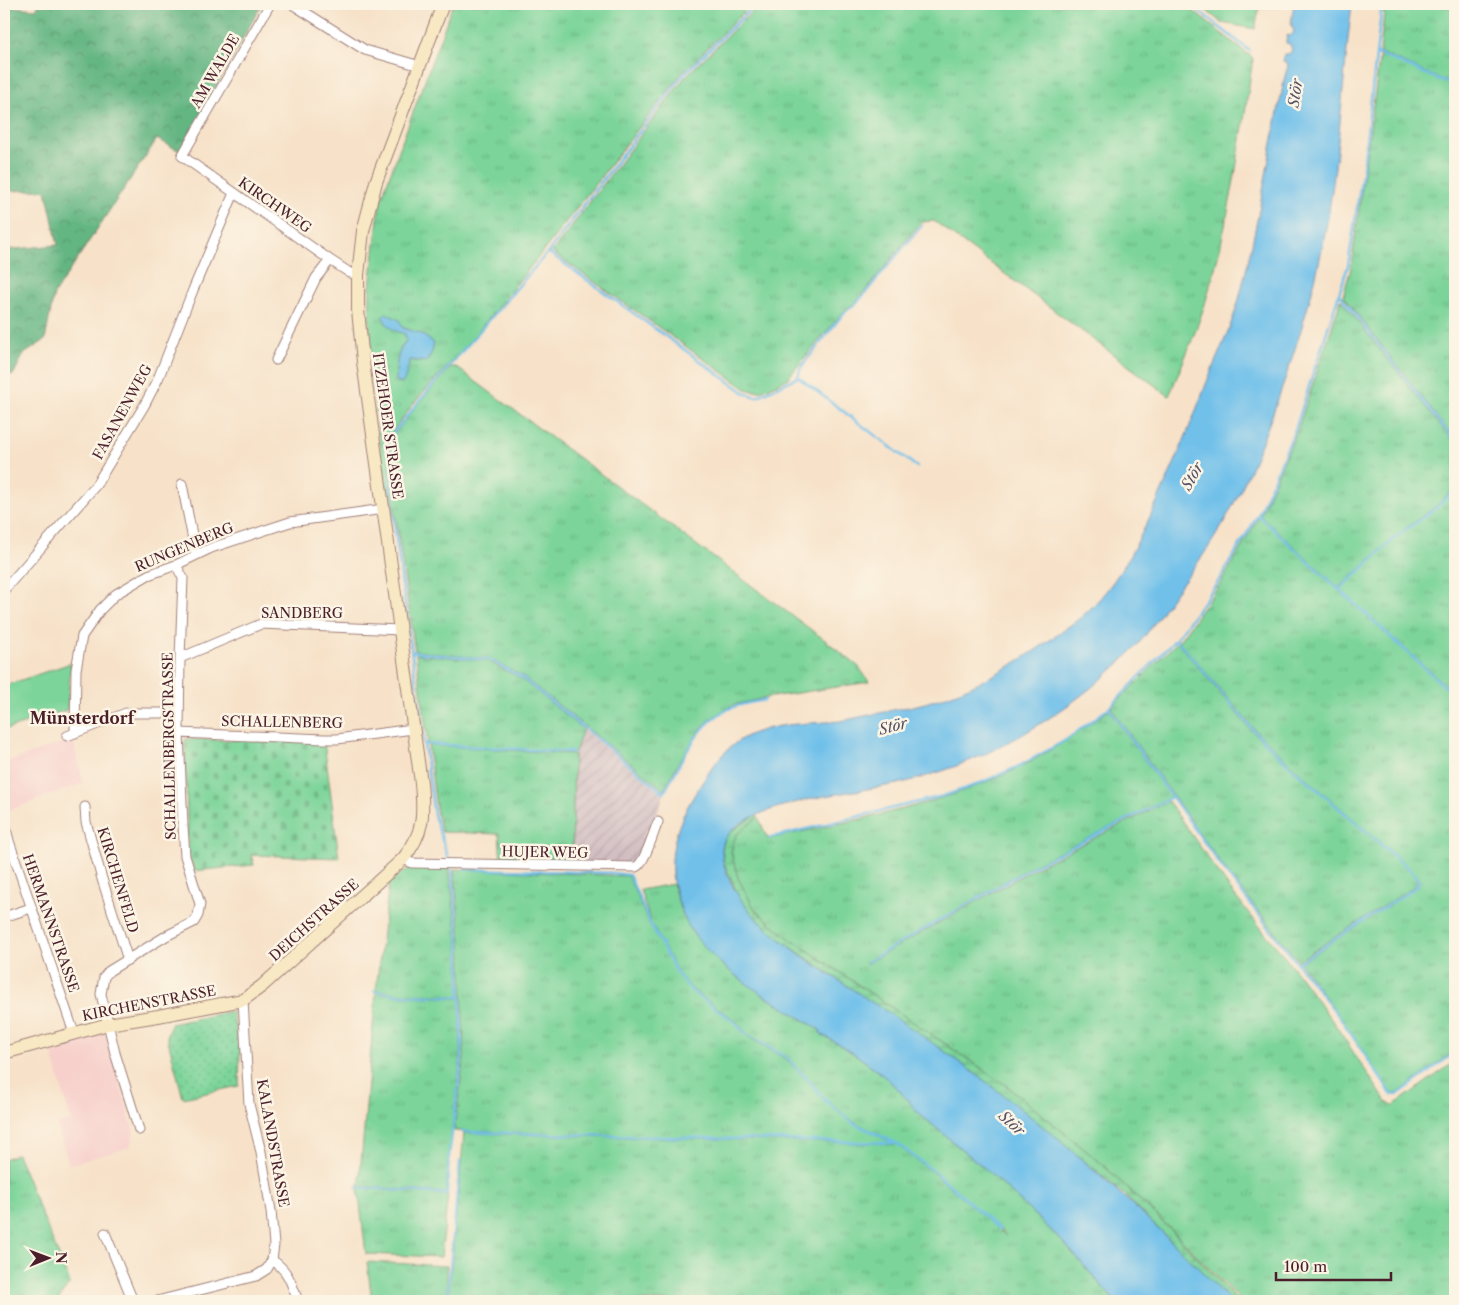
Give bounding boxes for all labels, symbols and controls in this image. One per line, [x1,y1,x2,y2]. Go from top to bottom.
street label: AM WALDE [186,31,243,112]
water label: Stör [1283,76,1307,110]
street label: KIRCHWEG [235,173,315,237]
street label: ITZEHOER STRASSE [369,352,407,500]
street label: FASANENWEG [88,361,156,463]
water label: Stör [1176,458,1208,494]
street label: RUNGENBERG [132,518,236,576]
street label: SANDBERG [261,604,343,622]
street label: SCHALLENBERGSTRASSE [158,652,180,840]
district label: Münsterdorf [30,708,137,728]
street label: SCHALLENBERG [221,712,343,732]
water label: Stör [876,713,910,739]
street label: KIRCHENFELD [93,825,143,935]
street label: HUJER WEG [502,842,588,862]
street label: HERMANNSTRASSE [19,851,83,995]
street label: DEICHSTRASSE [265,875,363,965]
street label: KIRCHENSTRASSE [80,981,218,1025]
street label: KALANDSTRASSE [253,1078,293,1208]
water label: Stör [994,1106,1030,1140]
north arrow [22,1232,72,1282]
scale bar [1276,1250,1392,1282]
text: N [52,1252,70,1264]
text: 100 m [1284,1257,1327,1276]

